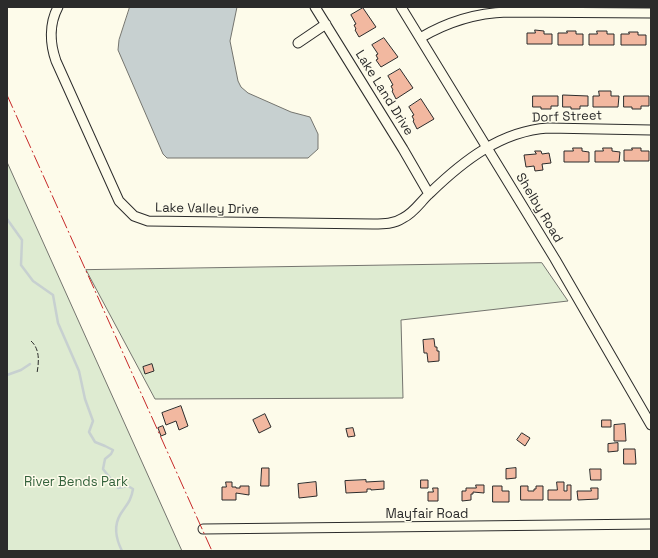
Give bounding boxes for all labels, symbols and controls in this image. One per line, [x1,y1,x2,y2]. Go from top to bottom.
street label: Lake Land Drive [352,47,416,139]
street label: Dorf Street [532,108,602,126]
street label: Shelby Road [512,170,566,246]
street label: Lake Valley Drive [155,200,259,218]
park label: River Bends Park [24,474,128,490]
street label: Mayfair Road [386,506,468,522]

